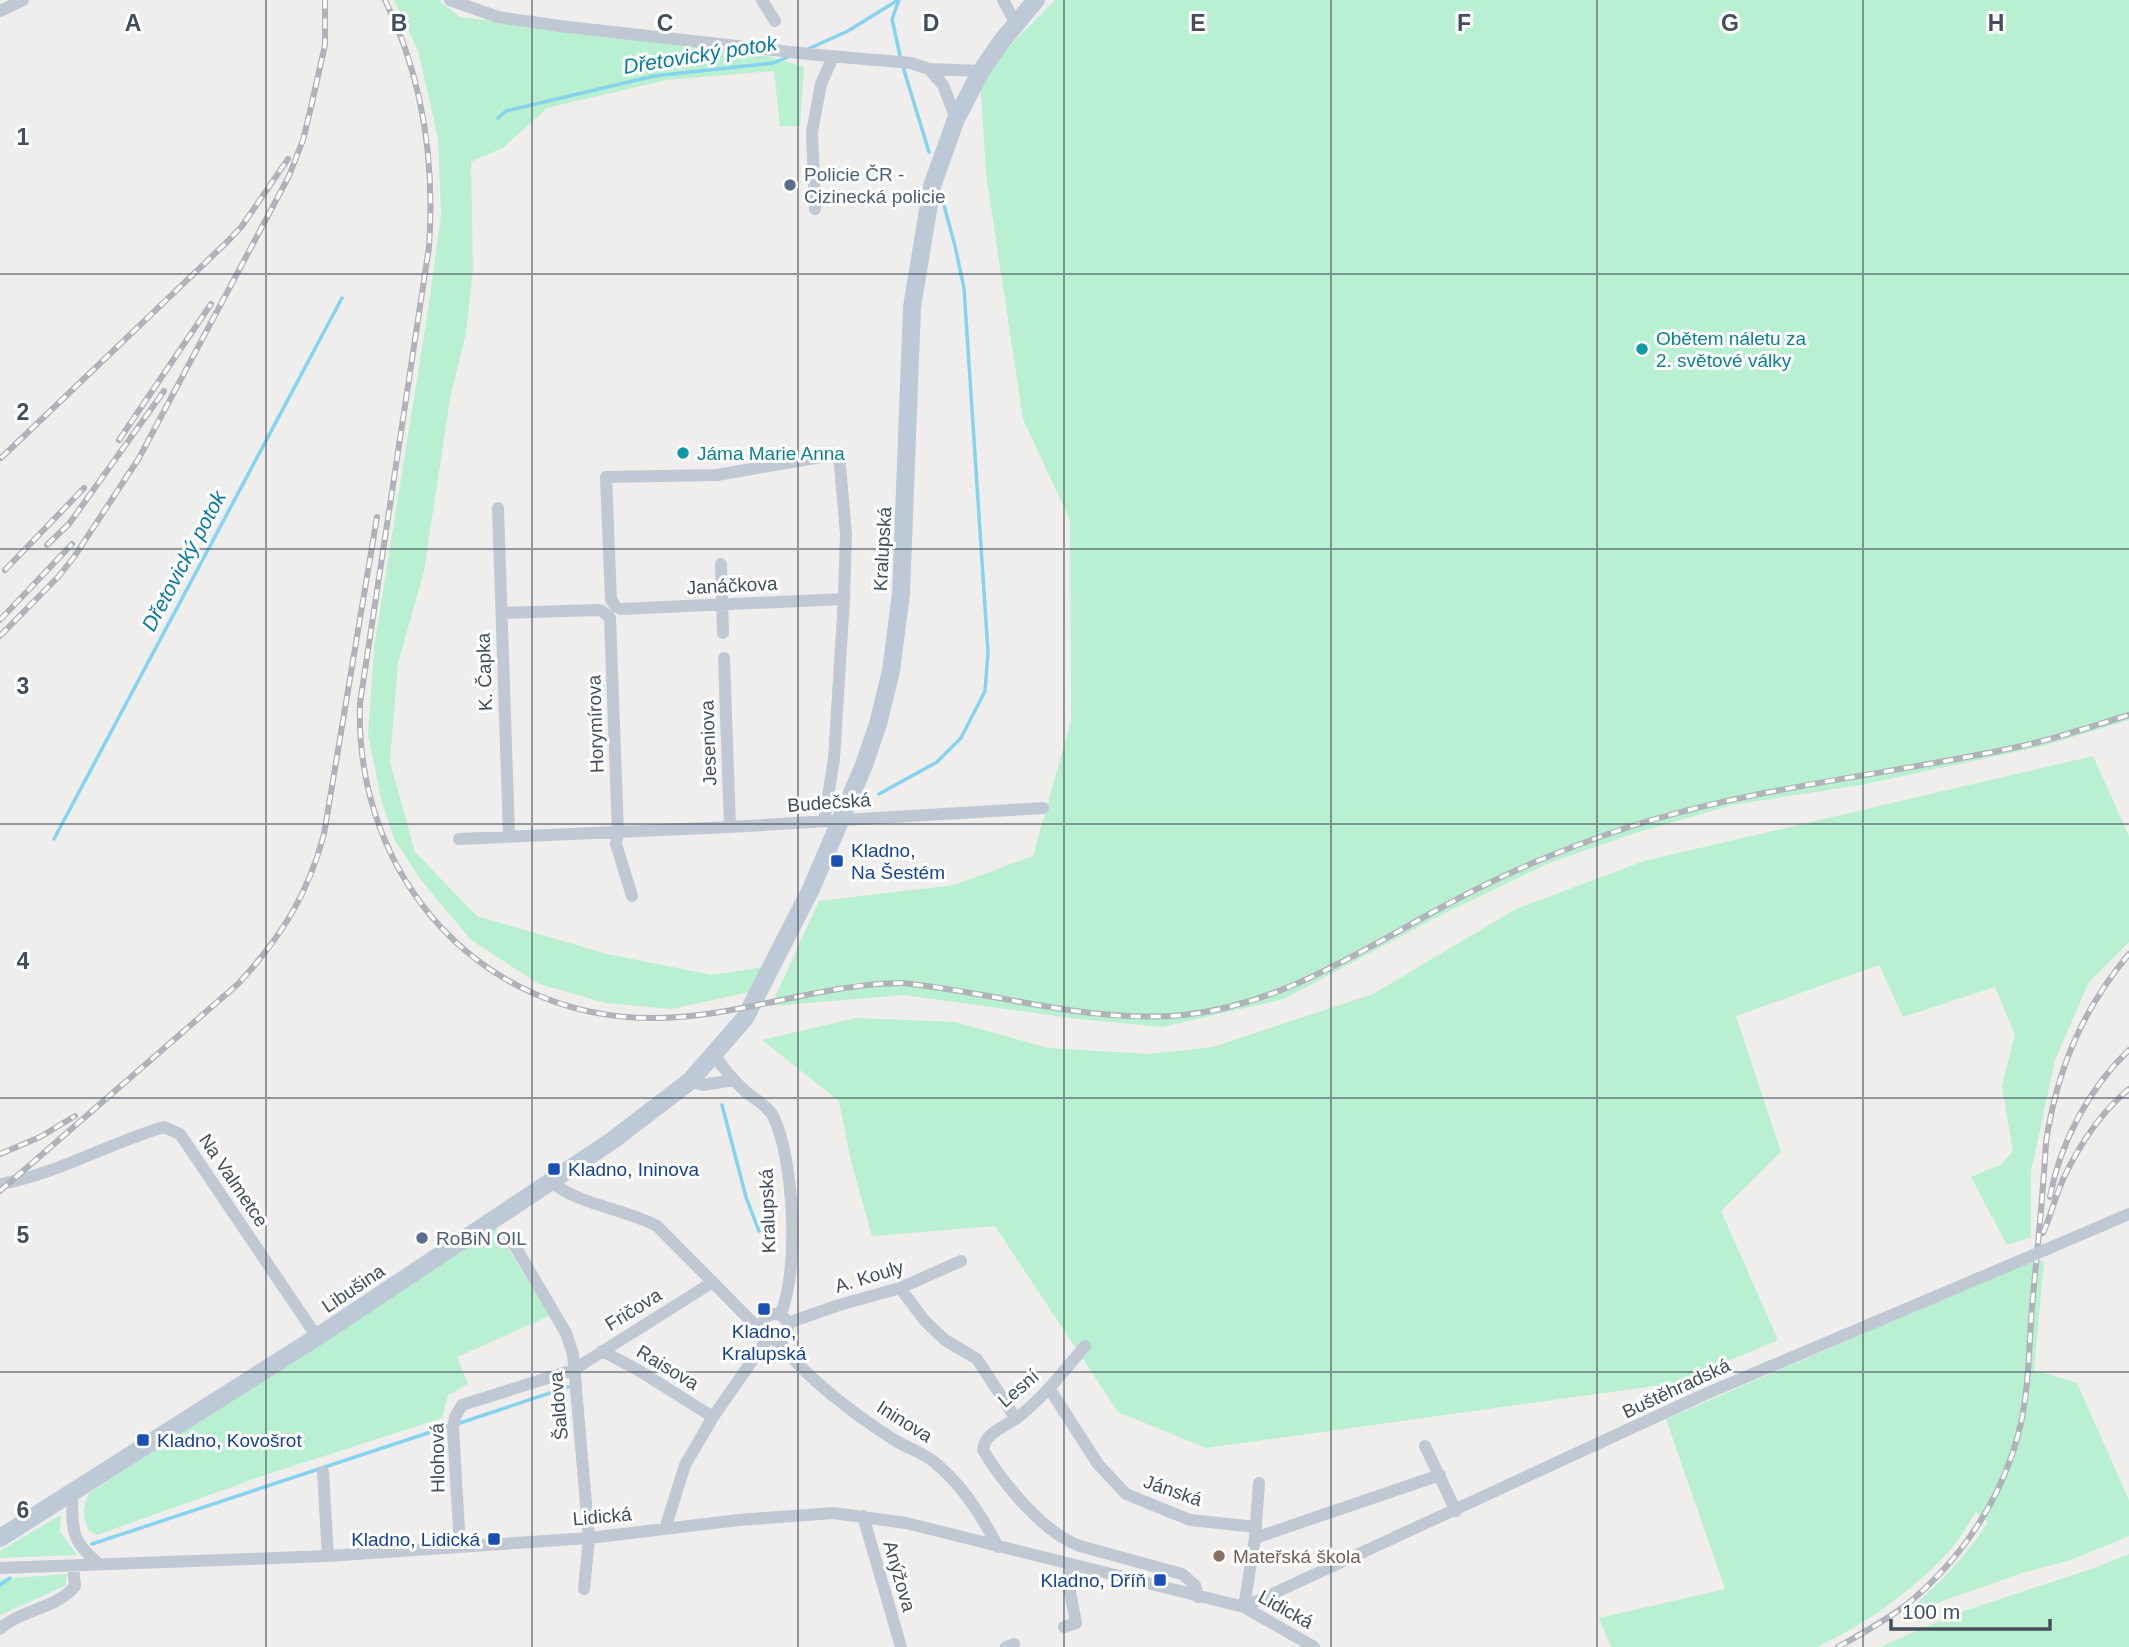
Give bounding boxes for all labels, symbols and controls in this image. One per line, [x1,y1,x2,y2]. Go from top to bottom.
text: A [125,10,141,36]
text: B [391,10,407,36]
text: C [657,10,673,36]
text: D [923,10,939,36]
text: E [1190,10,1206,36]
text: F [1457,10,1471,36]
text: G [1721,10,1739,36]
text: H [1988,10,2004,36]
water label: Dřetovický potok [621,31,780,78]
text: 1 [17,124,30,150]
place label: Policie ČR - Cizinecká policie [804,164,946,207]
marker: Policie ČR - Cizinecká policie [782,177,798,193]
place label: Obětem náletu za 2. světové války [1656,328,1806,371]
marker: Obětem náletu za 2. světové války [1634,341,1650,357]
text: 2 [17,399,29,425]
place label: Jáma Marie Anna [697,443,845,464]
marker: Jáma Marie Anna [675,445,691,461]
water label: Dřetovický potok [137,486,231,635]
street label: Kralupská [870,506,895,592]
street label: Janáčkova [686,573,778,598]
street label: K. Čapka [473,632,496,711]
text: 3 [17,673,29,699]
street label: Horymírova [583,674,608,773]
street label: Jeseniova [696,699,720,786]
street label: Budečská [787,789,872,816]
place label: Kladno, Na Šestém [851,840,945,883]
marker: Kladno, Na Šestém [829,853,845,869]
text: 4 [17,948,30,974]
street label: Na Valmetce [195,1130,272,1231]
place label: Kladno, Ininova [568,1159,699,1180]
marker: Kladno, Ininova [546,1161,562,1177]
street label: Kralupská [756,1168,779,1254]
text: 5 [17,1222,30,1248]
place label: RoBiN OIL [436,1228,527,1249]
marker: RoBiN OIL [414,1230,430,1246]
street label: A. Kouly [832,1256,907,1297]
street label: Libušina [318,1260,389,1317]
street label: Fričova [601,1284,666,1335]
marker: Kladno, Kralupská [756,1301,772,1317]
place label: Kladno, Kralupská [722,1321,807,1364]
street label: Raisova [633,1341,703,1394]
street label: Buštěhradská [1619,1354,1734,1423]
street label: Lesní [994,1365,1043,1412]
street label: Šaldova [545,1370,572,1441]
street label: Ininova [873,1396,937,1447]
street label: Hlohová [426,1423,449,1493]
place label: Kladno, Kovošrot [157,1430,302,1451]
marker: Kladno, Kovošrot [135,1432,151,1448]
street label: Jánská [1141,1471,1205,1510]
text: 6 [17,1497,29,1523]
street label: Lidická [572,1503,633,1530]
place label: Kladno, Lidická [351,1529,480,1550]
marker: Kladno, Lidická [486,1531,502,1547]
street label: Anýžova [879,1538,920,1614]
place label: Mateřská škola [1233,1546,1361,1567]
marker: Mateřská škola [1211,1548,1227,1564]
place label: Kladno, Dříň [1040,1570,1146,1591]
marker: Kladno, Dříň [1152,1572,1168,1588]
street label: Lidická [1255,1586,1317,1633]
scale bar [1891,1588,2050,1632]
text: 100 m [1902,1600,1960,1623]

